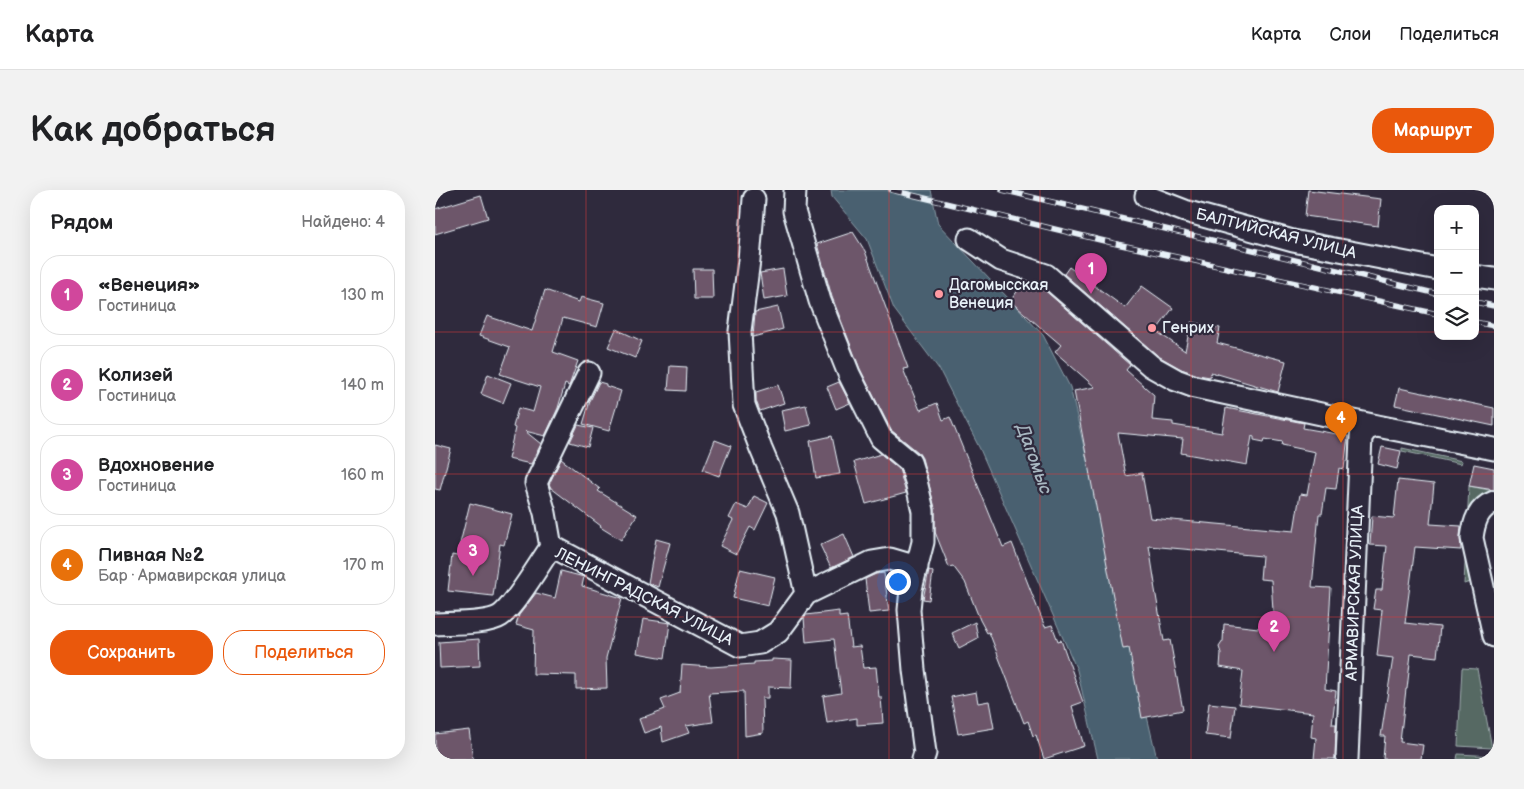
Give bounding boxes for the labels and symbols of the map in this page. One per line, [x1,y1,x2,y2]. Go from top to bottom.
street label: БАЛТИЙСКАЯ УЛИЦА [1194,205,1358,263]
pin: 1 [1075,253,1107,294]
place label: Дагомысская Венеция [949,276,1048,313]
marker: Дагомысская Венеция [933,288,945,300]
place label: Генрих [1162,319,1214,338]
marker: Генрих [1146,322,1158,334]
pin: 4 [1325,402,1357,443]
water label: Дагомыс [1011,420,1056,497]
street label: АРМАВИРСКАЯ УЛИЦА [1342,505,1368,682]
pin: 3 [457,535,489,576]
street label: ЛЕНИНГРАДСКАЯ УЛИЦА [551,543,736,650]
your location [885,569,911,595]
pin: 2 [1258,611,1290,652]

